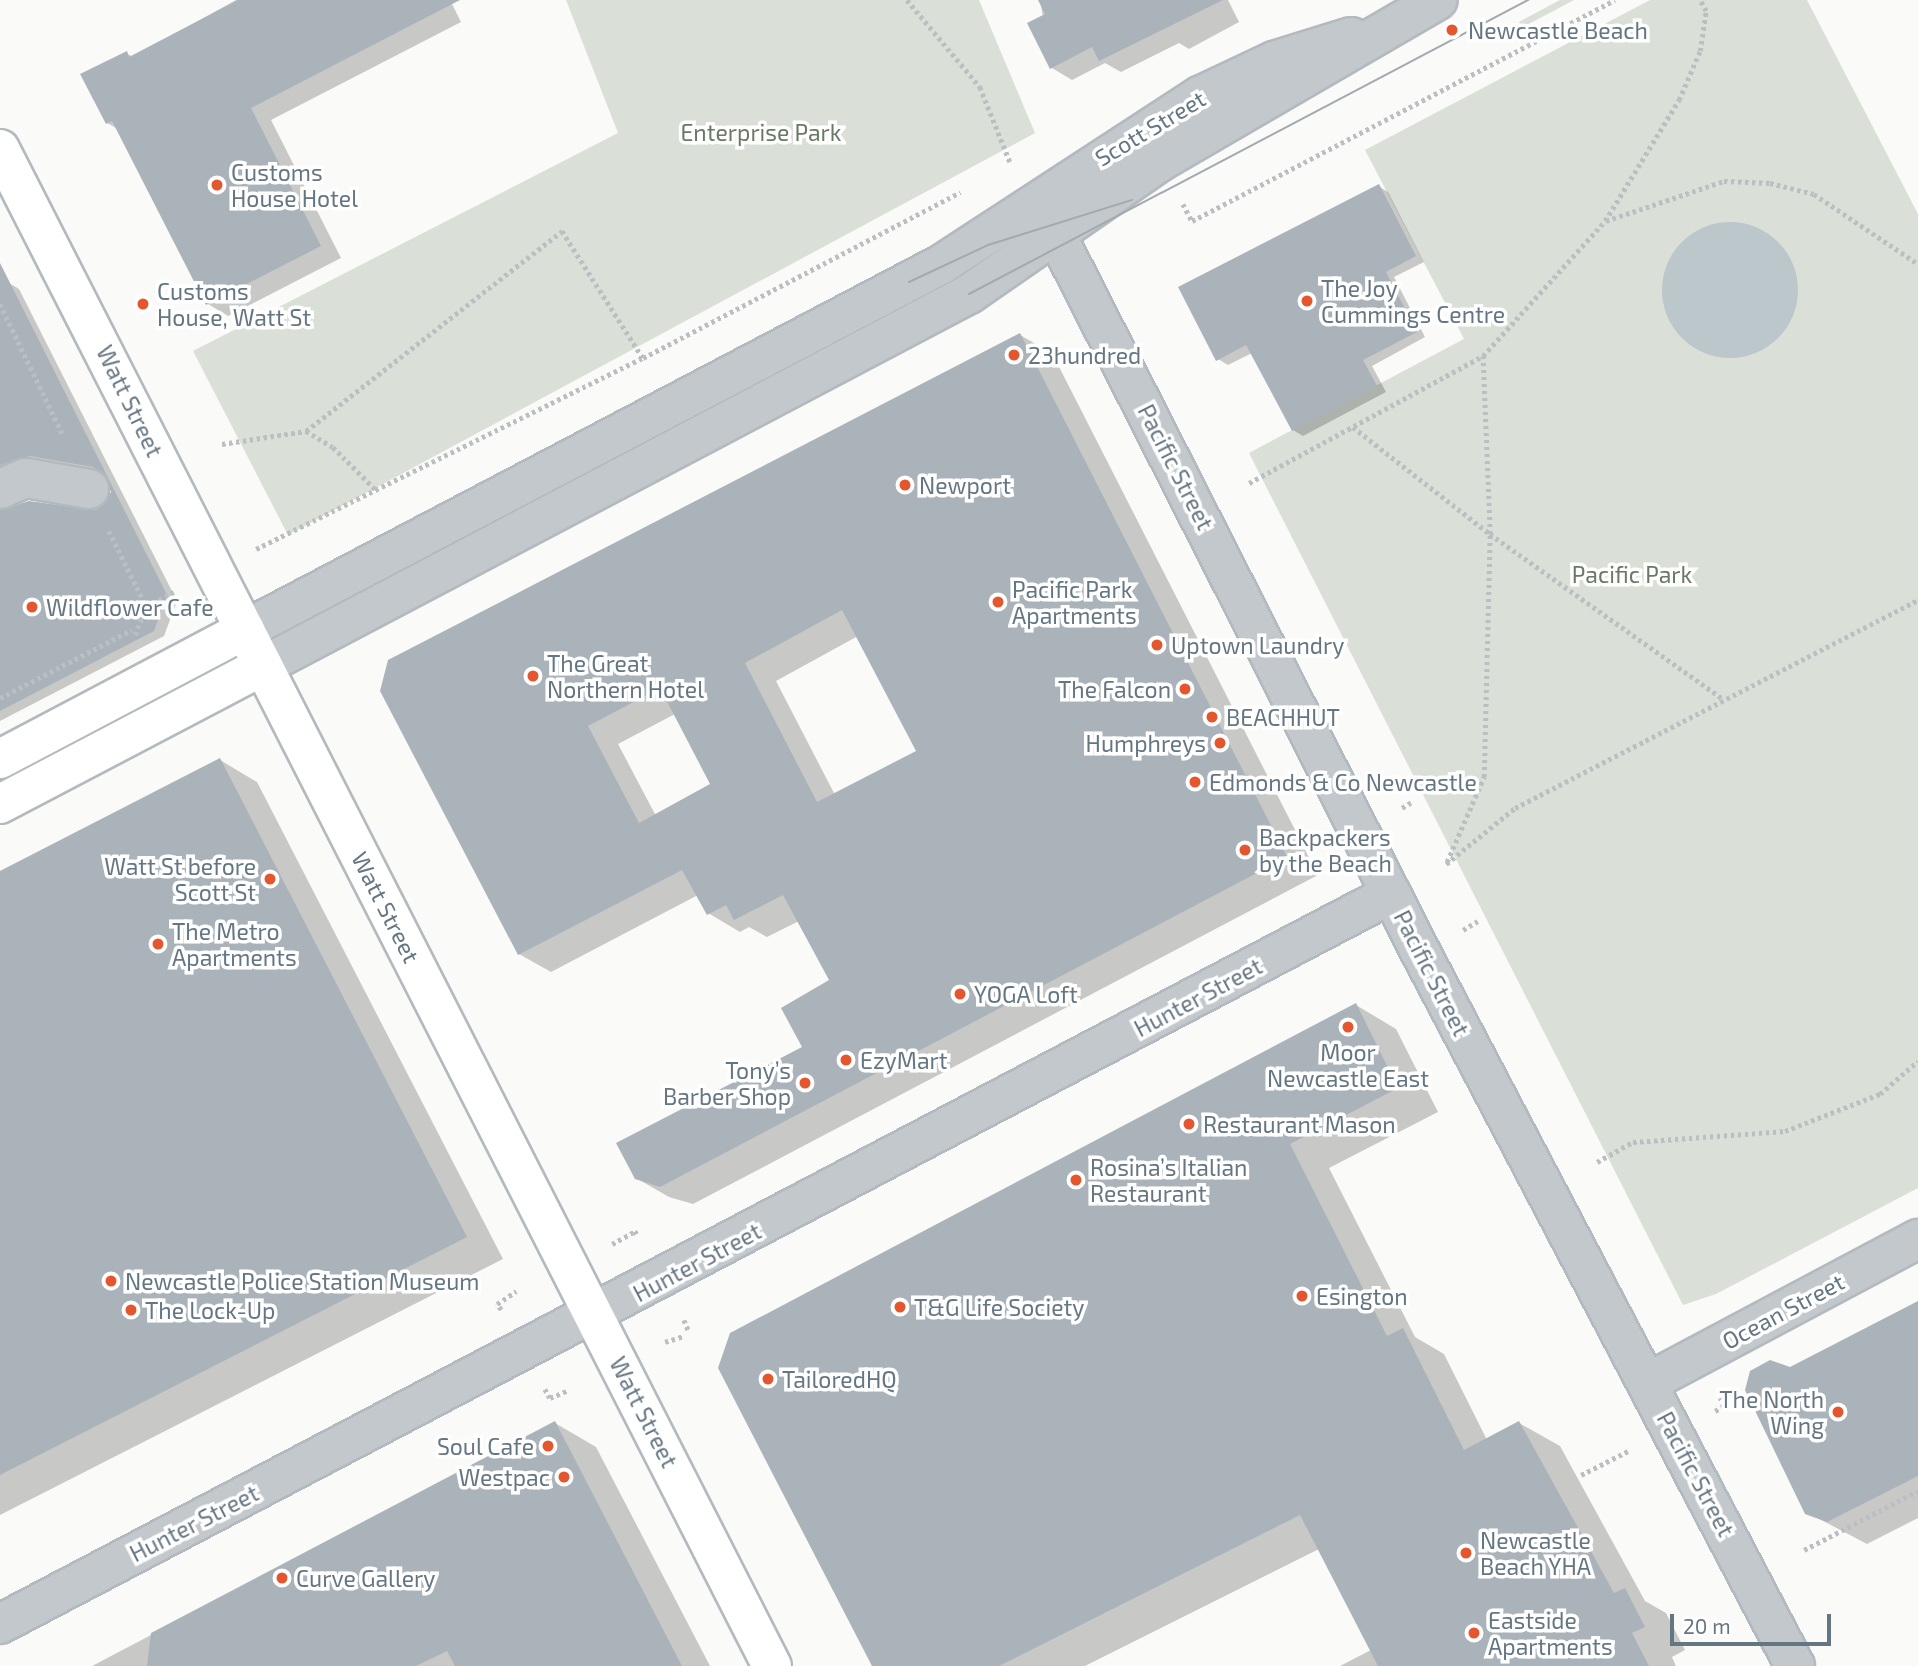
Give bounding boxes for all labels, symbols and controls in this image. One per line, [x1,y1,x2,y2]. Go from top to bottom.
place label: Newcastle Beach [1468,16,1648,44]
marker: Newcastle Beach [1442,20,1462,40]
street label: Scott Street [1090,84,1210,172]
park label: Enterprise Park [680,118,842,146]
place label: Customs House Hotel [231,158,358,212]
marker: Customs House Hotel [209,177,225,193]
place label: The Joy Cummings Centre [1321,274,1505,328]
place label: Customs House, Watt St [157,277,311,331]
marker: The Joy Cummings Centre [1299,293,1315,309]
marker: Customs House, Watt St [135,296,151,312]
street label: Watt Street [91,341,169,461]
place label: 23hundred [1028,341,1141,369]
marker: 23hundred [1006,347,1022,363]
street label: Pacific Street [1133,400,1219,534]
place label: Newport [919,471,1011,499]
marker: Newport [897,477,913,493]
park label: Pacific Park [1572,560,1692,588]
place label: Pacific Park Apartments [1012,575,1137,629]
place label: Wildflower Cafe [46,593,214,621]
marker: Pacific Park Apartments [990,594,1006,610]
marker: Wildflower Cafe [24,599,40,615]
place label: Uptown Laundry [1171,631,1344,659]
marker: Uptown Laundry [1149,637,1165,653]
place label: The Great Northern Hotel [547,649,704,703]
marker: The Great Northern Hotel [525,668,541,684]
place label: The Falcon [1058,675,1171,703]
marker: The Falcon [1177,681,1193,697]
place label: BEACHHUT [1226,703,1340,731]
marker: BEACHHUT [1204,709,1220,725]
place label: Humphreys [1086,729,1206,757]
marker: Humphreys [1212,735,1228,751]
place label: Edmonds & Co Newcastle [1209,768,1477,796]
marker: Edmonds & Co Newcastle [1187,774,1203,790]
place label: Backpackers by the Beach [1259,823,1393,877]
marker: Backpackers by the Beach [1237,842,1253,858]
street label: Watt Street [346,847,426,967]
place label: Watt St before Scott St [104,852,256,906]
marker: Watt St before Scott St [262,871,278,887]
street label: Pacific Street [1389,906,1475,1040]
place label: The Metro Apartments [172,917,297,971]
marker: The Metro Apartments [150,936,166,952]
street label: Hunter Street [1129,952,1267,1042]
place label: YOGA Loft [974,980,1078,1008]
marker: YOGA Loft [952,986,968,1002]
marker: Moor Newcastle East [1340,1019,1356,1035]
place label: Moor Newcastle East [1267,1038,1429,1092]
place label: EzyMart [860,1046,948,1074]
marker: EzyMart [838,1052,854,1068]
place label: Tony’s Barber Shop [662,1056,791,1110]
marker: Tony’s Barber Shop [797,1075,813,1091]
place label: Restaurant Mason [1203,1110,1396,1138]
marker: Restaurant Mason [1181,1116,1197,1132]
place label: Rosina’s Italian Restaurant [1090,1153,1247,1207]
marker: Rosina’s Italian Restaurant [1068,1172,1084,1188]
street label: Hunter Street [628,1217,766,1307]
place label: Newcastle Police Station Museum [125,1267,479,1295]
street label: Ocean Street [1717,1267,1849,1355]
marker: Newcastle Police Station Museum [103,1273,119,1289]
place label: Esington [1316,1282,1408,1310]
marker: Esington [1294,1288,1310,1304]
place label: T&G Life Society [914,1293,1084,1321]
place label: The Lock-Up [145,1296,275,1324]
marker: T&G Life Society [892,1299,908,1315]
marker: The Lock-Up [123,1302,139,1318]
street label: Watt Street [604,1352,684,1472]
place label: TailoredHQ [782,1365,897,1393]
marker: TailoredHQ [760,1371,776,1387]
place label: The North Wing [1719,1385,1824,1439]
marker: The North Wing [1830,1404,1846,1420]
street label: Pacific Street [1652,1407,1740,1541]
place label: Soul Cafe [436,1432,534,1460]
marker: Soul Cafe [540,1438,556,1454]
place label: Westpac [459,1463,550,1491]
marker: Westpac [556,1469,572,1485]
street label: Hunter Street [125,1479,263,1567]
place label: Newcastle Beach YHA [1480,1526,1592,1580]
marker: Newcastle Beach YHA [1458,1545,1474,1561]
place label: Curve Gallery [296,1564,435,1592]
marker: Curve Gallery [274,1570,290,1586]
scale bar [1673,1600,1834,1644]
place label: Eastside Apartments [1488,1606,1613,1660]
text: 20 m [1683,1613,1731,1638]
marker: Eastside Apartments [1466,1625,1482,1641]

